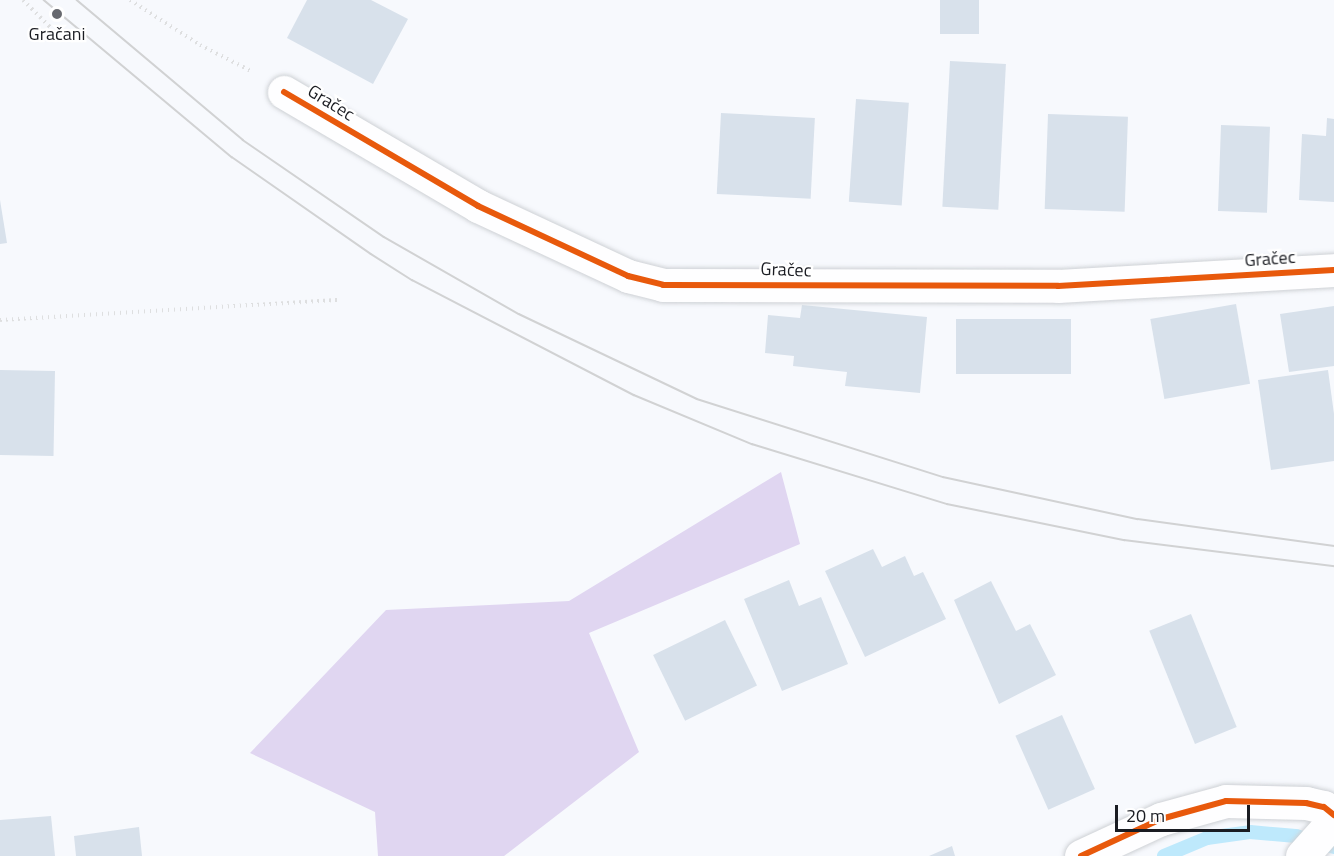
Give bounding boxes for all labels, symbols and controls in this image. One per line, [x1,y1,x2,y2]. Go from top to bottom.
marker: Gračani [50,7,64,21]
place label: Gračani [29,23,85,45]
street label: Gračec [304,80,358,126]
street label: Gračec [1244,246,1296,272]
street label: Gračec [760,258,812,282]
scale bar [1118,793,1253,831]
text: 20 m [1126,802,1165,829]

